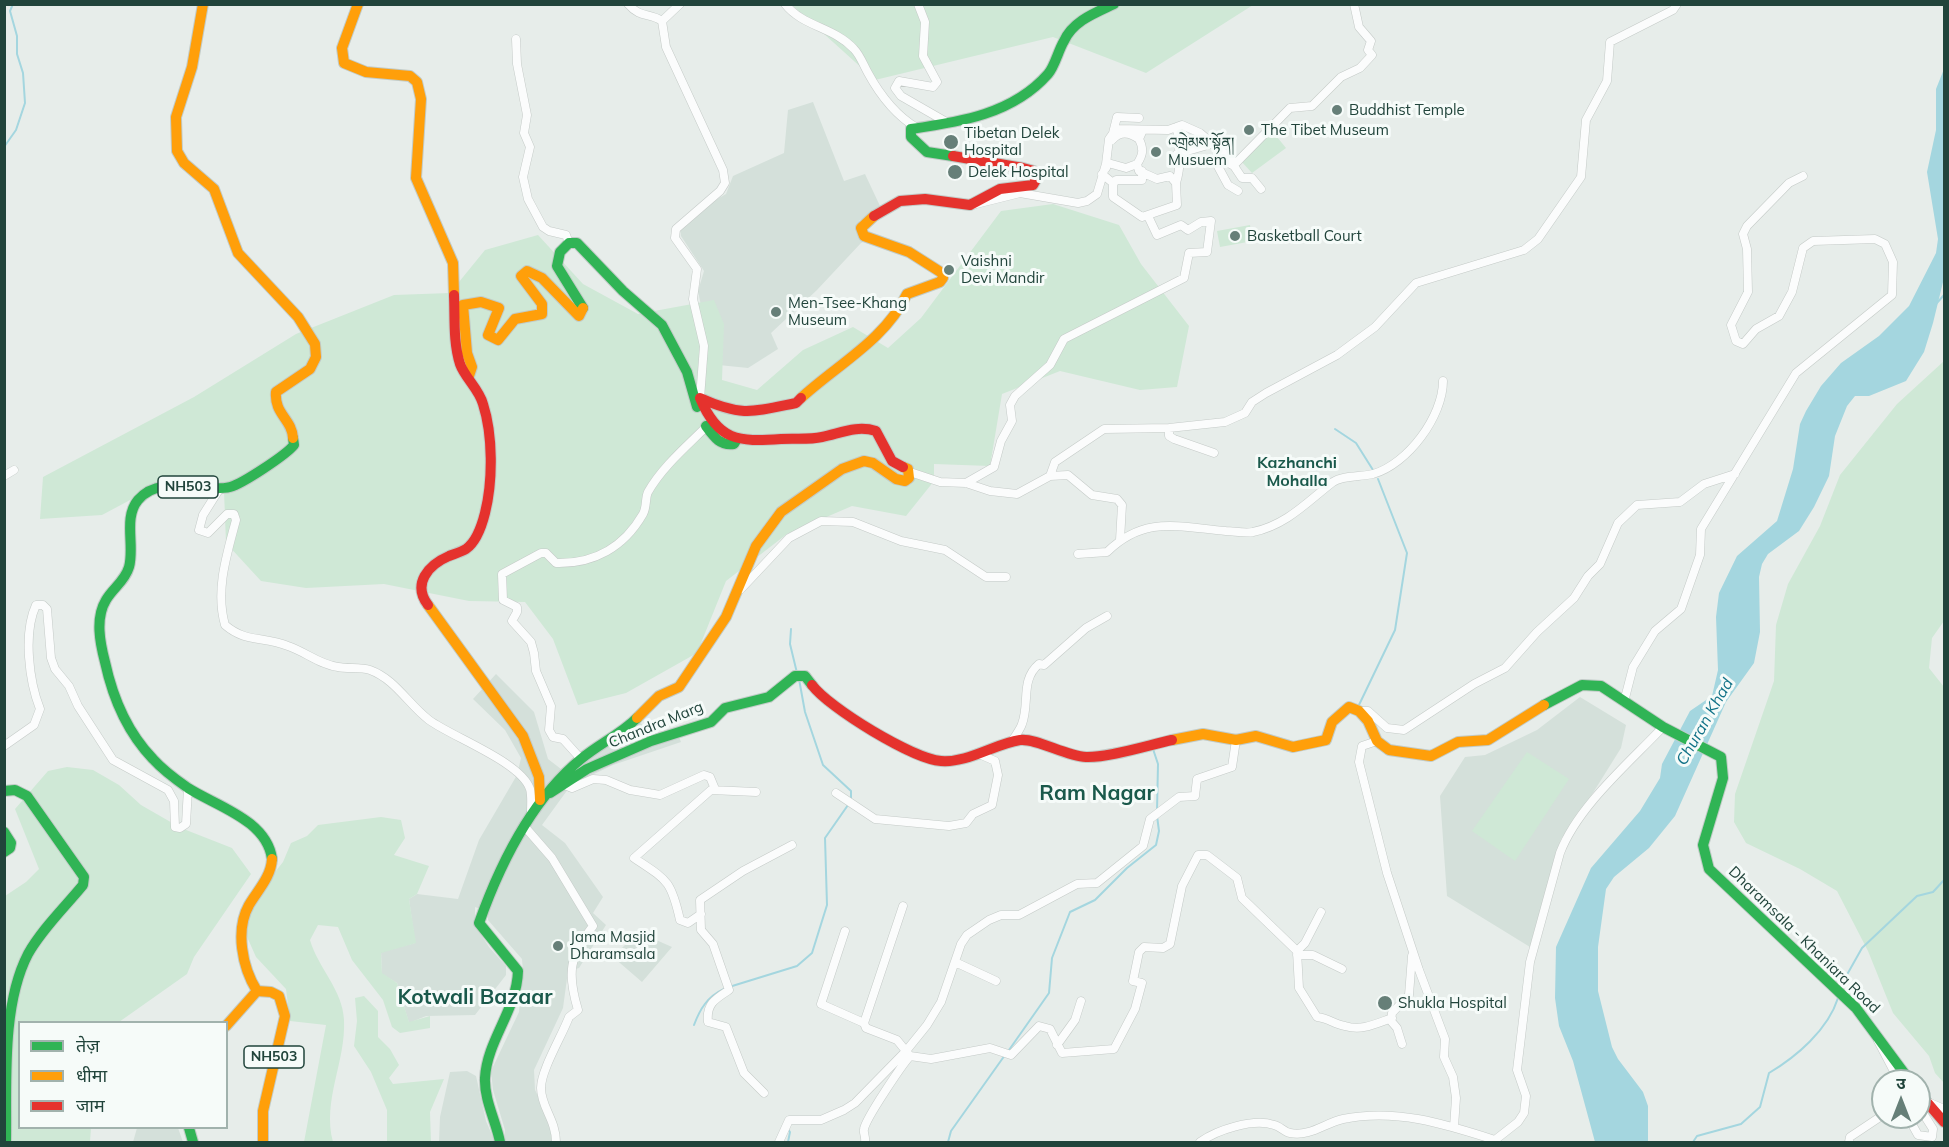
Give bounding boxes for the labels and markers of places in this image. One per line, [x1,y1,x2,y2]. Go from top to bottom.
place label: Buddhist Temple [1349,101,1465,119]
marker: Buddhist Temple [1330,103,1344,117]
place label: The Tibet Museum [1261,121,1389,139]
marker: The Tibet Museum [1242,123,1256,137]
place label: Tibetan Delek Hospital [964,124,1060,159]
marker: Tibetan Delek Hospital [942,133,960,151]
place label: འགྲེམས་སྟོན། Musuem [1168,134,1235,169]
marker: འགྲེམས་སྟོན། Musuem [1149,145,1163,159]
marker: Delek Hospital [946,163,964,181]
place label: Delek Hospital [968,163,1069,181]
place label: Basketball Court [1247,227,1362,245]
marker: Basketball Court [1228,229,1242,243]
place label: Vaishni Devi Mandir [961,252,1044,287]
marker: Vaishni Devi Mandir [942,263,956,277]
place label: Men-Tsee-Khang Museum [788,294,907,329]
marker: Men-Tsee-Khang Museum [769,305,783,319]
place label: Jama Masjid Dharamsala [570,928,656,963]
marker: Jama Masjid Dharamsala [551,939,565,953]
marker: Shukla Hospital [1376,994,1394,1012]
place label: Shukla Hospital [1398,994,1507,1012]

